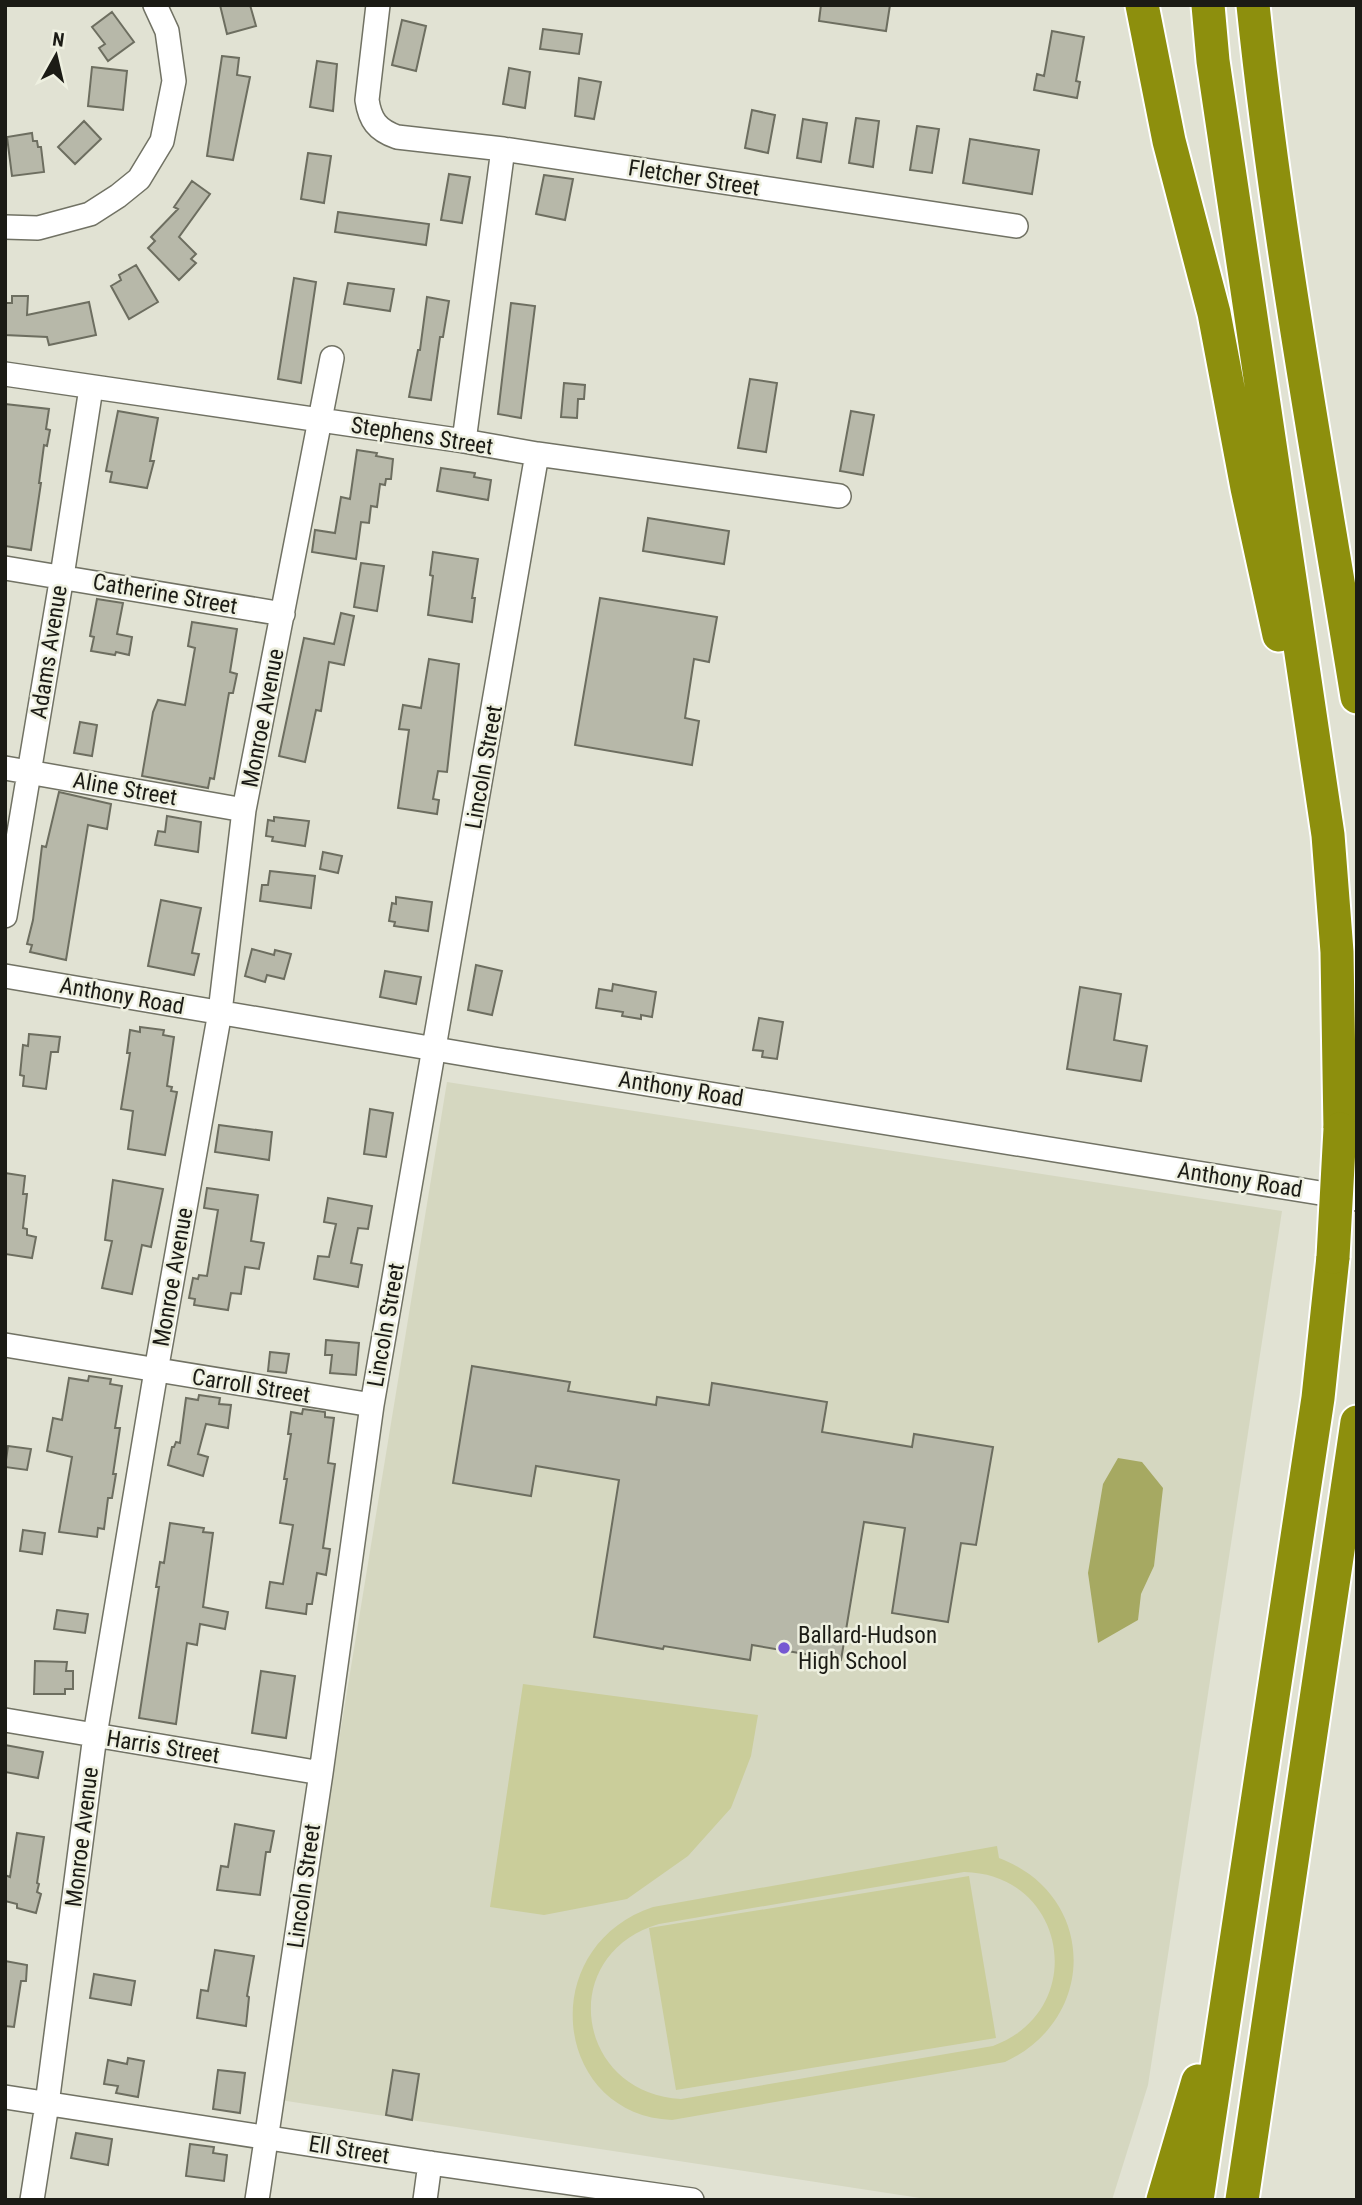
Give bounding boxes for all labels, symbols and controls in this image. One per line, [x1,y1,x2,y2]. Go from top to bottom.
north arrow [21,21,91,91]
text: N [51,27,66,52]
street label: Fletcher Street [626,154,762,202]
street label: Stephens Street [349,411,495,461]
street label: Catherine Street [91,568,239,620]
street label: Adams Avenue [25,583,73,721]
street label: Monroe Avenue [236,646,290,790]
street label: Lincoln Street [460,703,508,831]
street label: Aline Street [71,767,179,811]
street label: Anthony Road [58,972,186,1020]
street label: Anthony Road [617,1066,745,1112]
street label: Anthony Road [1176,1157,1304,1203]
street label: Monroe Avenue [147,1205,199,1349]
street label: Lincoln Street [362,1261,410,1389]
street label: Carroll Street [190,1363,312,1409]
place label: Ballard-Hudson High School [798,1622,937,1675]
marker: Ballard-Hudson High School [776,1640,792,1656]
street label: Harris Street [104,1725,222,1769]
street label: Monroe Avenue [60,1766,104,1908]
street label: Lincoln Street [282,1822,326,1950]
street label: Ell Street [307,2130,391,2170]

